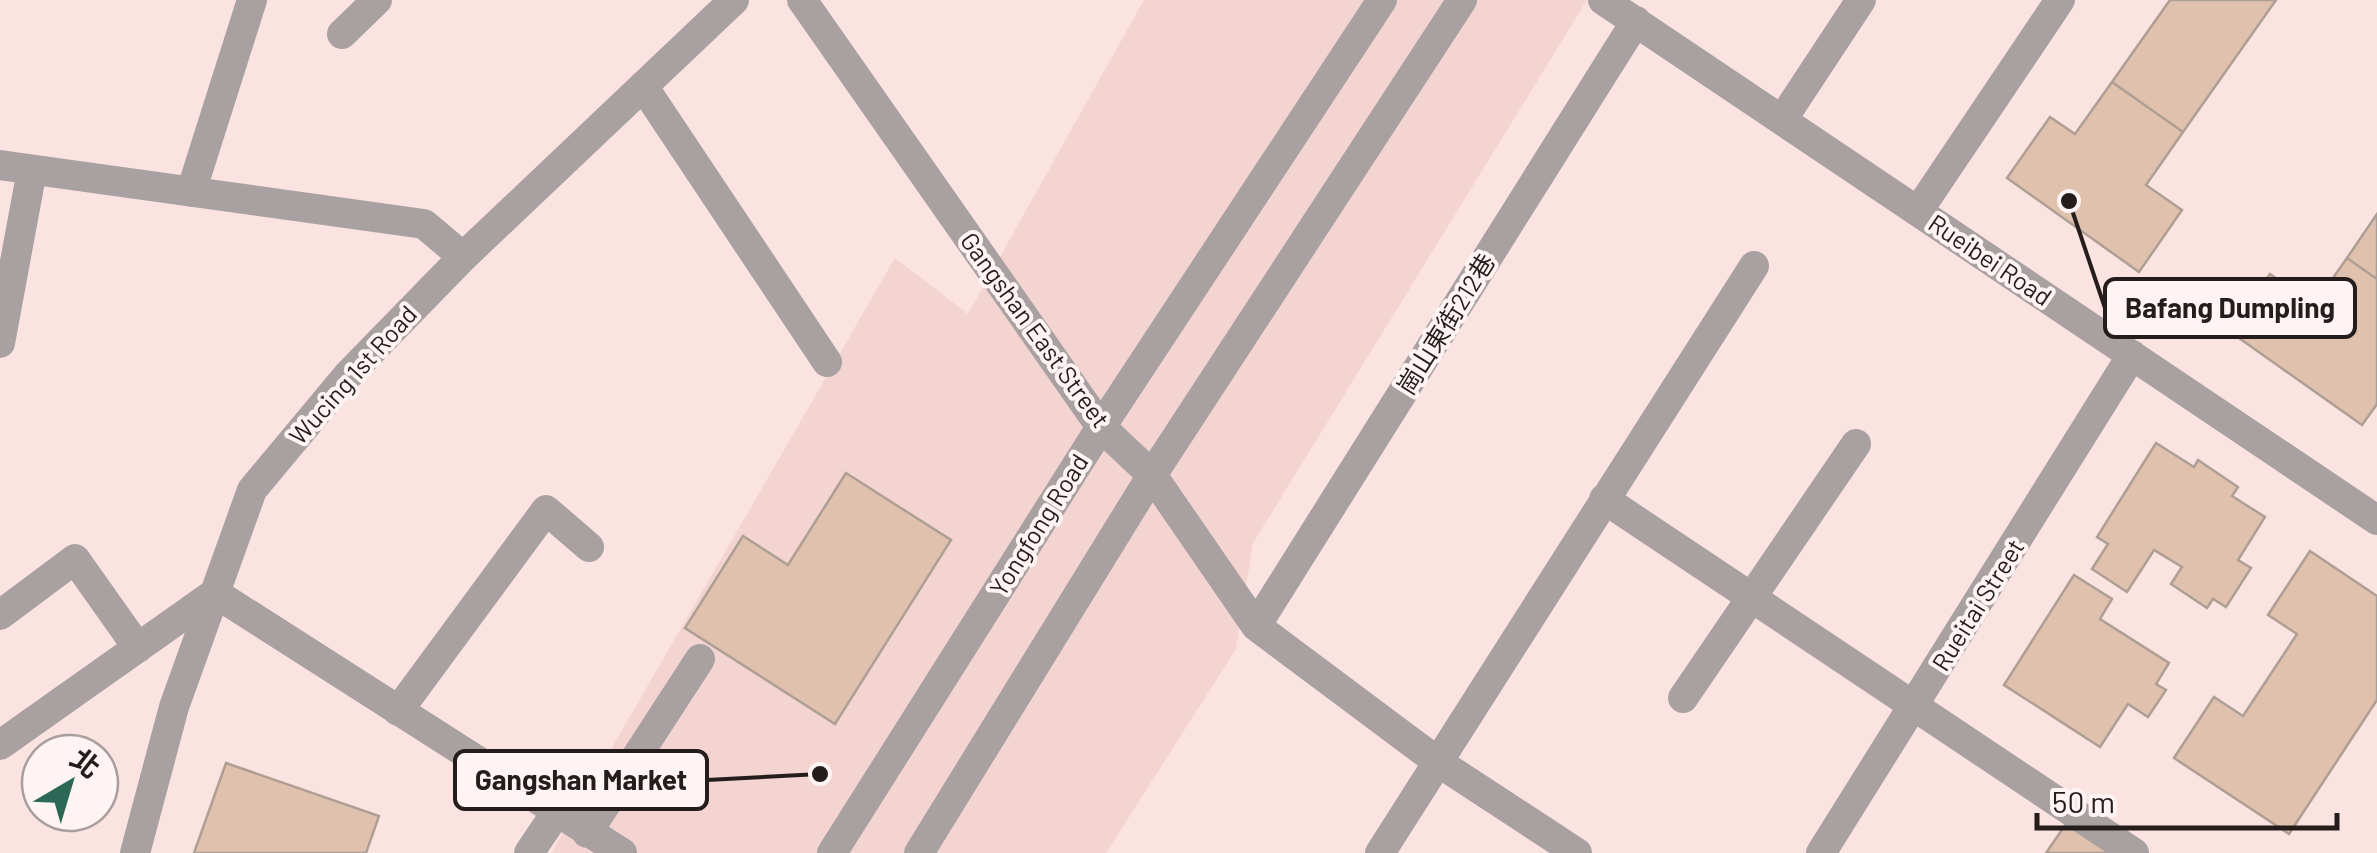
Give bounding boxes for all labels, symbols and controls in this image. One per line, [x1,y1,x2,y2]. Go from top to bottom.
street label: Rueibei Road [1923,207,2058,311]
street label: Gangshan East Street [955,226,1117,433]
street label: 崗山東街212巷 [1390,248,1500,399]
callout: Bafang Dumpling [2105,279,2355,337]
text: Bafang Dumpling [2125,290,2335,324]
street label: Wucing 1st Road [282,299,422,450]
street label: Yongfong Road [983,448,1094,601]
street label: Rueitai Street [1925,533,2030,676]
north arrow [20,733,120,833]
text: 北 [65,740,108,785]
callout: Gangshan Market [455,751,707,809]
text: Gangshan Market [475,762,687,796]
scale bar [2037,768,2337,830]
text: 50 m [2052,783,2115,819]

